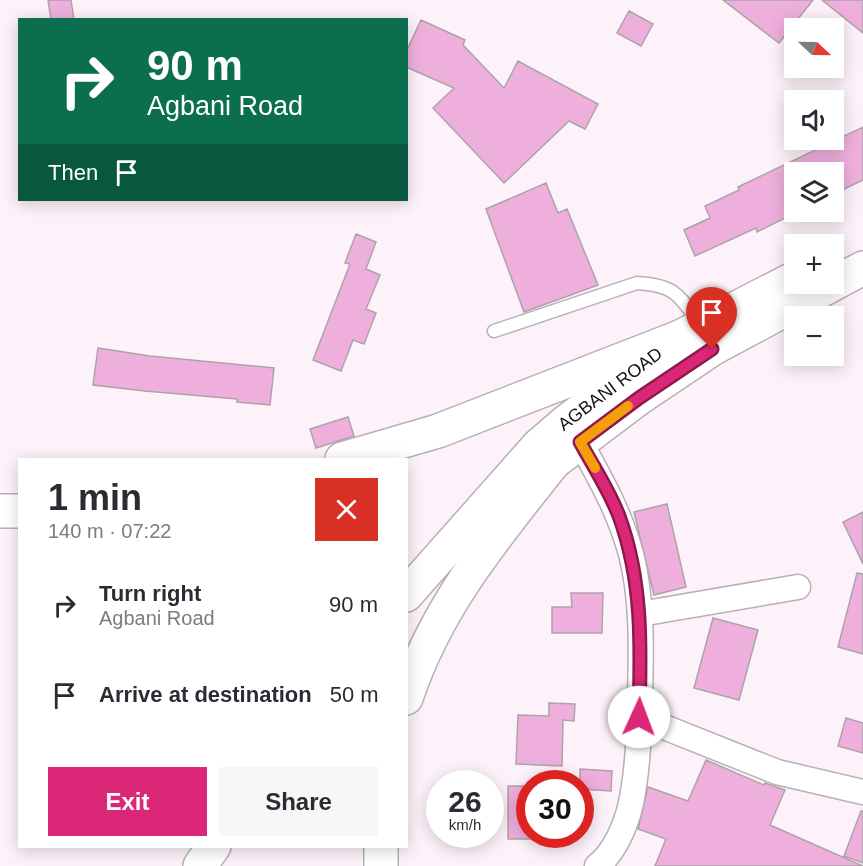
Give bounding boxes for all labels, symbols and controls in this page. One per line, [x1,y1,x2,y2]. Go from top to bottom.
north arrow [784,18,844,78]
map controls [784,18,844,366]
icon: right [48,42,126,120]
text: 90 m [147,42,243,89]
button: sound [784,90,844,150]
text: Agbani Road [147,91,303,121]
icon: arrive [110,156,143,189]
text: Then [48,160,98,185]
button: layers [784,162,844,222]
button: + [784,234,844,294]
pin [686,287,737,349]
icon: arrive [695,296,728,329]
button: − [784,306,844,366]
street label: AGBANI ROAD [554,343,666,435]
text: 1 min [48,477,142,518]
button: close [315,478,378,541]
text: 140 m · 07:22 [48,520,171,542]
text: Turn right [99,581,201,606]
icon: right [48,589,81,622]
text: 90 m [329,592,378,617]
text: Agbani Road [99,607,215,629]
icon: arrive [48,679,81,712]
text: Arrive at destination [99,682,312,707]
text: 50 m [330,682,379,707]
position arrow [607,685,671,749]
button: Exit [48,767,207,836]
button: Share [219,767,378,836]
speed limit sign: 30 [516,770,594,848]
text: 26 [448,785,482,818]
text: km/h [449,816,481,833]

